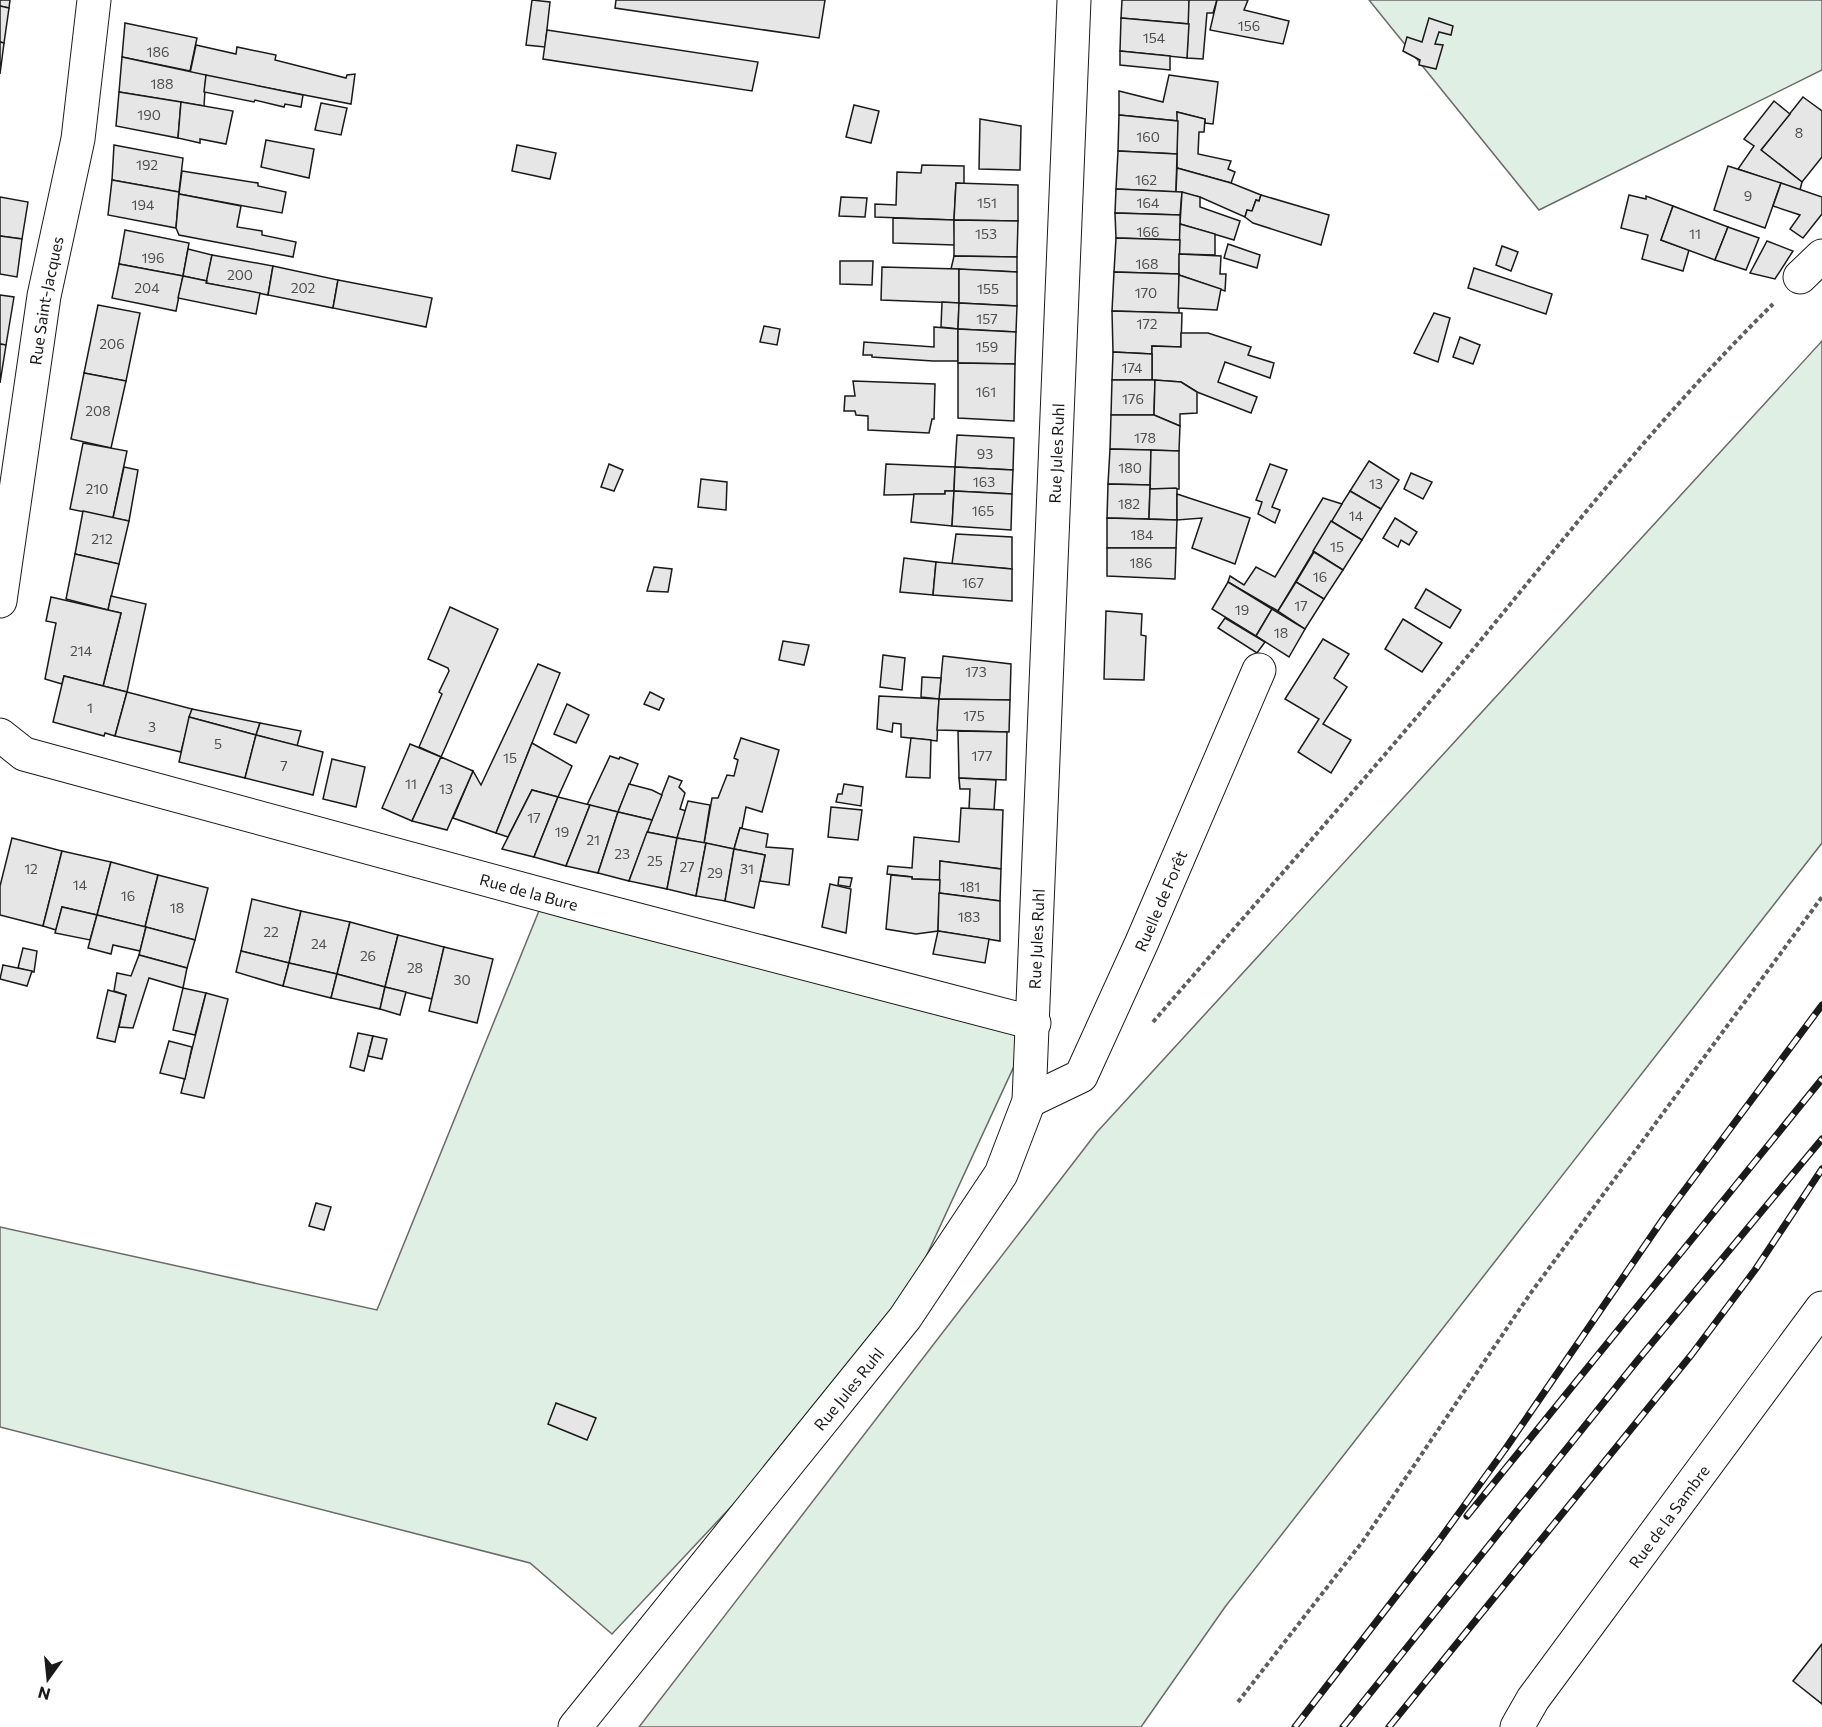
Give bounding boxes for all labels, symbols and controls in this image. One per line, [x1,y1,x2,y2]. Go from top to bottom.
house number: 156 [1238,17,1260,34]
house number: 154 [1143,29,1166,46]
house number: 186 [147,43,169,60]
house number: 188 [151,75,173,92]
house number: 190 [137,106,161,123]
house number: 8 [1795,124,1803,141]
house number: 160 [1136,128,1160,145]
house number: 192 [136,156,158,173]
house number: 162 [1135,171,1157,188]
house number: 9 [1744,187,1752,204]
house number: 151 [977,194,997,211]
house number: 164 [1137,194,1160,211]
house number: 194 [132,196,155,213]
house number: 166 [1137,223,1159,240]
house number: 153 [975,225,997,242]
house number: 11 [1689,225,1701,242]
street label: Rue Saint-Jacques [25,234,66,366]
house number: 196 [142,249,164,266]
house number: 168 [1136,255,1158,272]
house number: 200 [227,266,253,283]
house number: 204 [134,279,160,296]
house number: 202 [291,279,316,296]
house number: 155 [977,280,999,297]
house number: 170 [1135,284,1157,301]
house number: 157 [976,310,998,327]
house number: 172 [1136,315,1158,332]
house number: 206 [99,335,125,352]
house number: 159 [976,338,998,355]
house number: 174 [1122,359,1143,376]
house number: 161 [976,383,996,400]
house number: 176 [1122,390,1144,407]
house number: 208 [85,402,111,419]
street label: Rue Jules Ruhl [1044,403,1067,504]
house number: 178 [1134,429,1156,446]
house number: 93 [977,445,993,462]
house number: 180 [1118,459,1142,476]
house number: 163 [973,473,995,490]
house number: 13 [1369,475,1383,492]
house number: 210 [86,480,108,497]
house number: 182 [1118,495,1140,512]
house number: 165 [972,502,994,519]
house number: 14 [1349,507,1364,524]
house number: 184 [1131,526,1154,543]
house number: 212 [91,530,113,547]
house number: 15 [1330,538,1344,555]
house number: 186 [1130,554,1152,571]
house number: 16 [1313,568,1327,585]
house number: 167 [962,574,984,591]
house number: 17 [1294,597,1308,614]
house number: 19 [1235,601,1249,618]
house number: 18 [1274,624,1288,641]
house number: 214 [70,642,93,659]
house number: 173 [965,663,987,680]
house number: 1 [87,699,93,716]
house number: 175 [963,707,985,724]
house number: 3 [148,718,156,735]
house number: 5 [214,735,222,752]
house number: 177 [972,747,992,764]
house number: 15 [503,749,517,766]
house number: 7 [280,757,288,774]
house number: 11 [405,775,417,792]
house number: 13 [439,780,453,797]
house number: 17 [527,809,541,826]
house number: 19 [555,823,569,840]
house number: 21 [586,831,600,848]
house number: 23 [614,845,630,862]
street label: Ruelle de Forêt [1130,847,1190,954]
house number: 25 [647,852,663,869]
house number: 27 [679,858,695,875]
house number: 12 [24,860,38,877]
house number: 31 [740,860,754,877]
house number: 29 [707,864,723,881]
street label: Rue de la Bure [478,869,580,913]
house number: 14 [73,876,88,893]
house number: 181 [960,878,980,895]
house number: 16 [121,887,135,904]
street label: Rue Jules Ruhl [1024,888,1047,989]
house number: 18 [170,899,184,916]
house number: 183 [958,908,980,925]
house number: 22 [263,923,279,940]
house number: 24 [311,935,328,952]
house number: 26 [360,947,376,964]
house number: 28 [407,959,423,976]
house number: 30 [453,971,471,988]
street label: Rue Jules Ruhl [809,1343,887,1433]
street label: Rue de la Sambre [1624,1461,1713,1571]
north arrow [18,1649,78,1709]
text: N [36,1683,52,1705]

